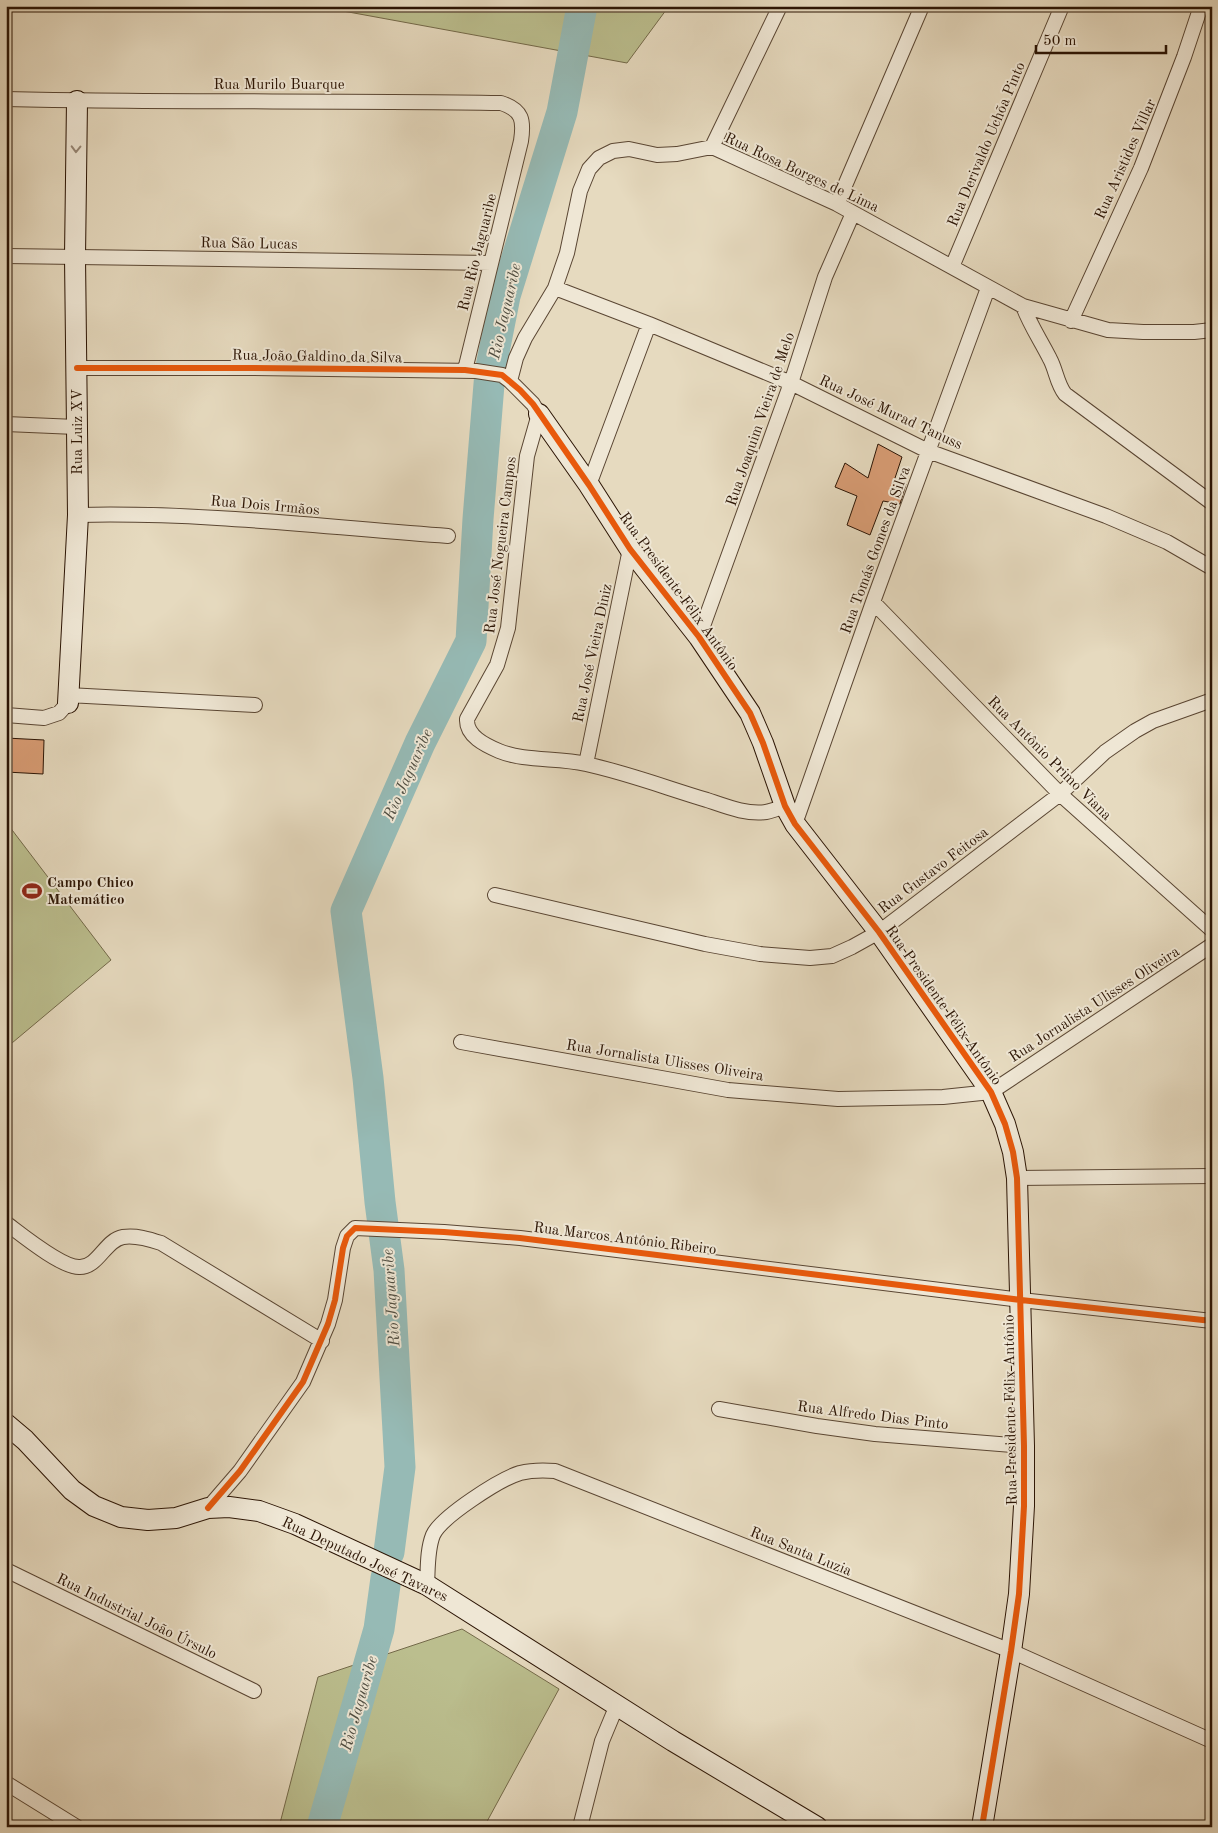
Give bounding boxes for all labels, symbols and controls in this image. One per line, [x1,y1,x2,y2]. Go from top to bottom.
scale bar [1036,22,1166,54]
text: 50 m [1043,34,1077,49]
street label: Rua Derivaldo Uchõa Pinto [946,60,1029,229]
street label: Rua Murilo Buarque [213,78,345,93]
street label: Rua Aristides Villar [1093,97,1160,222]
street label: Rua Rosa Borges de Lima [722,131,881,216]
one-way arrow [71,146,81,154]
street label: Rua Rio Jaguaribe [457,192,500,313]
street label: Rua São Lucas [200,236,298,253]
water label: Rio Jaguaribe [487,262,525,362]
street label: Rua Joaquim Vieira de Melo [725,331,798,508]
street label: Rua João Galdino da Silva [232,349,403,366]
street label: Rua José Murad Tanuss [816,374,964,453]
street label: Rua Luiz XV [71,389,86,475]
street label: Rua José Nogueira Campos [483,456,520,635]
street label: Rua Tomás Gomes da Silva [839,464,914,636]
street label: Rua Dois Irmãos [210,494,320,519]
street label: Rua Presidente Félix Antônio [616,510,740,674]
street label: Rua José Vieira Diniz [571,582,616,724]
street label: Rua Antônio Primo Viana [984,694,1114,824]
water label: Rio Jaguaribe [381,726,436,824]
street label: Rua Gustavo Feitosa [876,825,992,917]
place label: Campo Chico Matemático [47,876,134,908]
sports icon: Campo Chico Matemático [21,880,43,902]
street label: Rua Presidente Félix Antônio [882,923,1004,1089]
street label: Rua Jornalista Ulisses Oliveira [1007,944,1183,1066]
street label: Rua Jornalista Ulisses Oliveira [565,1038,765,1085]
street label: Rua Marcos Antônio Ribeiro [532,1221,717,1258]
water label: Rio Jaguaribe [381,1248,403,1348]
street label: Rua Presidente Félix Antônio [1002,1314,1021,1506]
street label: Rua Alfredo Dias Pinto [796,1400,949,1433]
street label: Rua Deputado José Tavares [279,1515,450,1605]
street label: Rua Santa Luzia [747,1525,854,1580]
street label: Rua Industrial João Úrsulo [54,1568,221,1663]
water label: Rio Jaguaribe [338,1654,381,1754]

